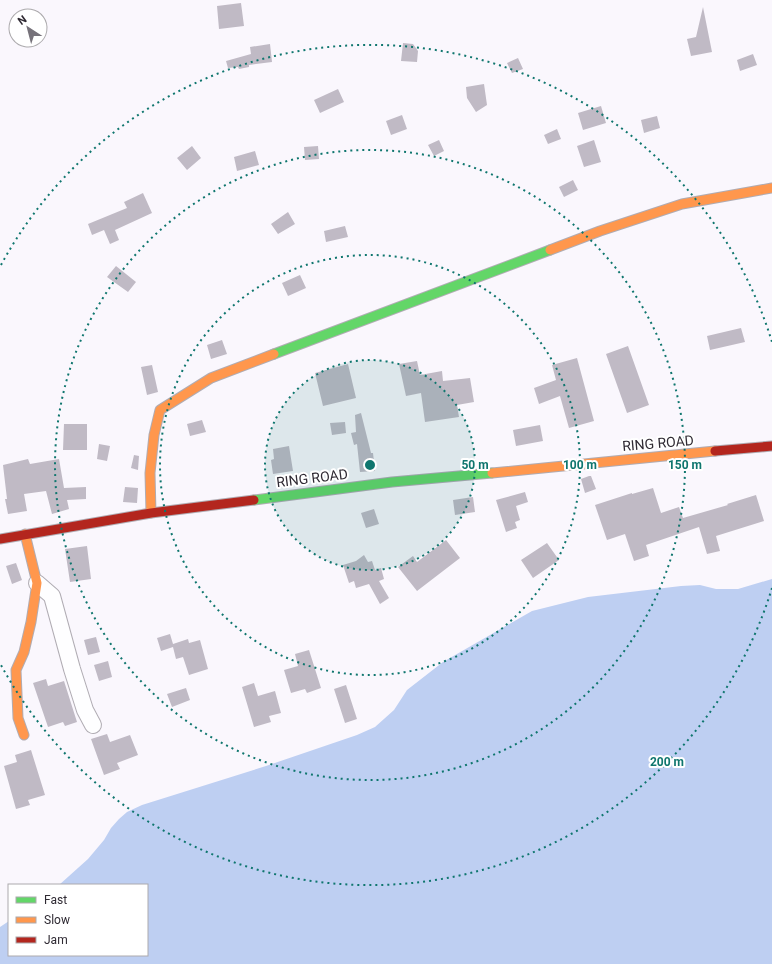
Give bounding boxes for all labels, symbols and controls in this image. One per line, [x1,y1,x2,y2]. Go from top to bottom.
north arrow [8,8,48,48]
text: N [15,13,30,28]
street label: RING ROAD [622,432,694,454]
centre of rings [363,458,377,472]
text: 50 m [461,458,489,472]
text: 100 m [563,458,597,472]
text: 150 m [668,458,702,472]
street label: RING ROAD [275,466,349,490]
text: 200 m [650,755,684,769]
legend [8,884,148,956]
text: Fast [44,893,67,907]
text: Slow [44,913,70,927]
text: Jam [44,933,68,947]

